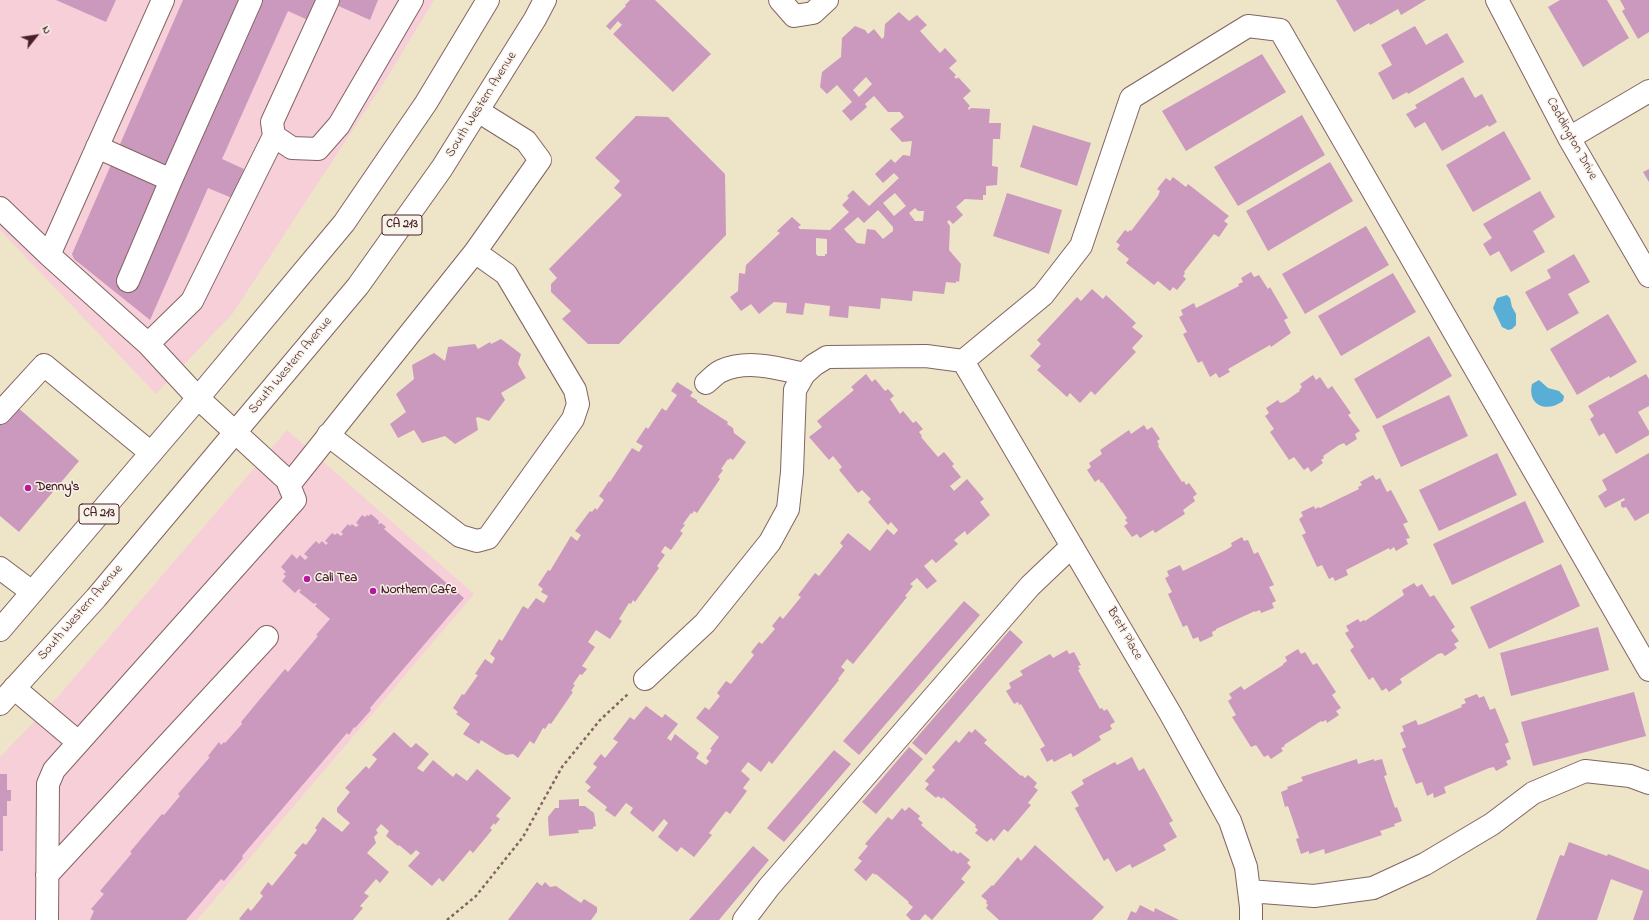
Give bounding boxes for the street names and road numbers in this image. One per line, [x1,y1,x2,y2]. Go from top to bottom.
street label: South Western Avenue [443,49,521,161]
street label: Caddington Drive [1542,95,1600,183]
road number: CA 213 [382,215,422,235]
street label: South Western Avenue [246,314,336,418]
road number: CA 213 [79,504,119,524]
street label: South Western Avenue [35,562,127,664]
street label: Brett Place [1103,605,1145,663]

